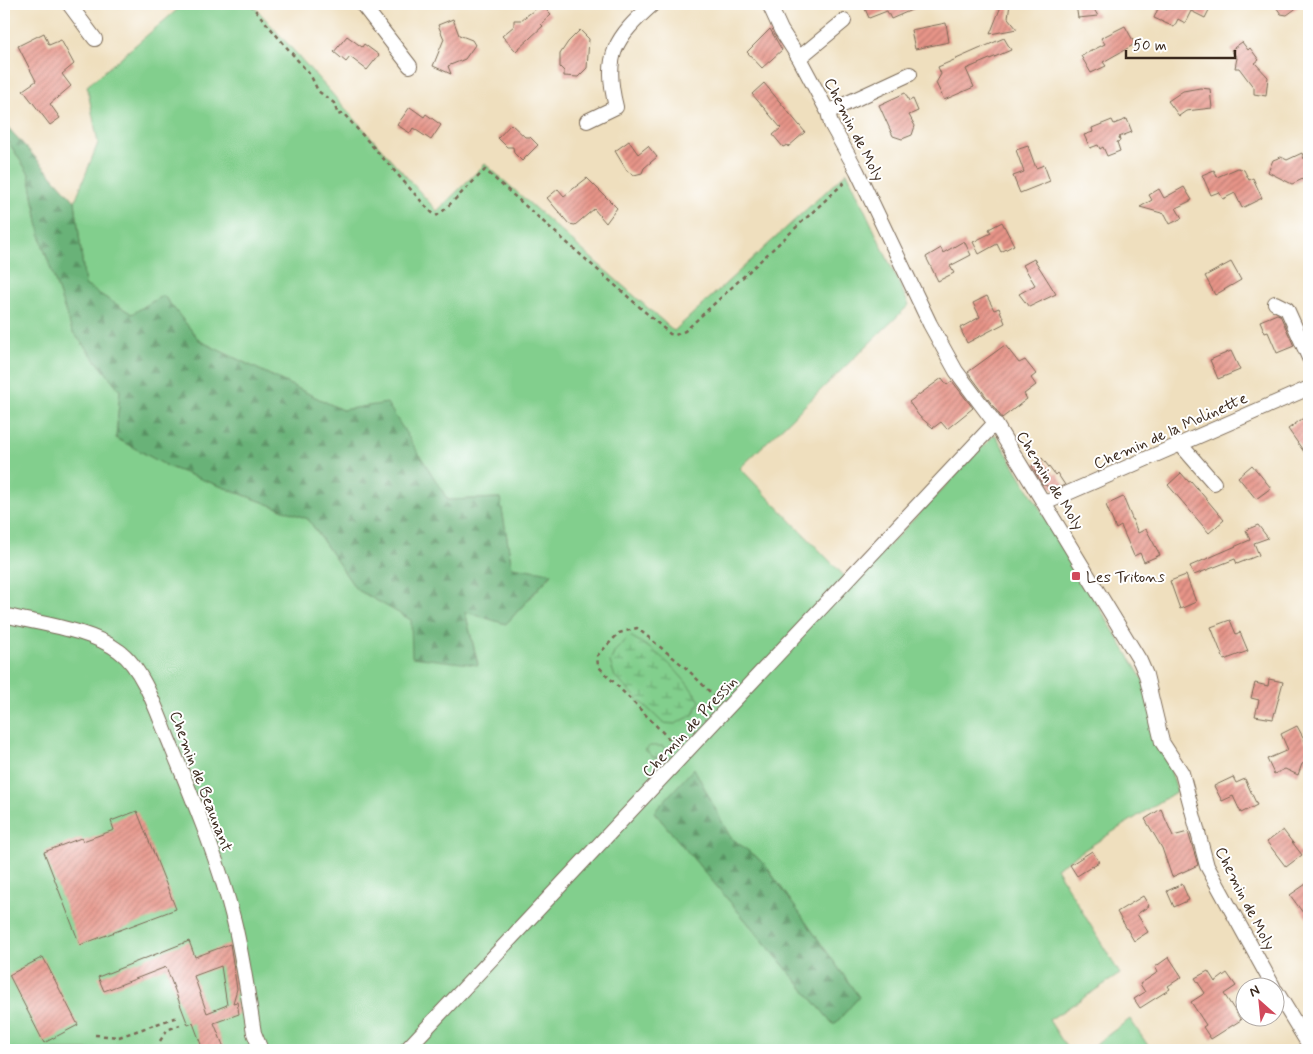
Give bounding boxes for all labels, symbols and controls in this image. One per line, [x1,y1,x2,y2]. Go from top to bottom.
scale bar [1126,28,1234,60]
text: 50 m [1133,36,1167,56]
street label: Chemin de Moly [819,74,889,185]
street label: Chemin de la Molinette [1090,388,1251,475]
street label: Chemin de Moly [1011,427,1089,534]
place label: Les Tritons [1086,567,1165,588]
marker: Les Tritons [1070,570,1082,582]
street label: Chemin de Pressin [638,672,742,782]
street label: Chemin de Beaunant [164,708,237,855]
street label: Chemin de Moly [1210,843,1280,954]
north arrow [1236,976,1286,1026]
text: N [1246,981,1263,1001]

